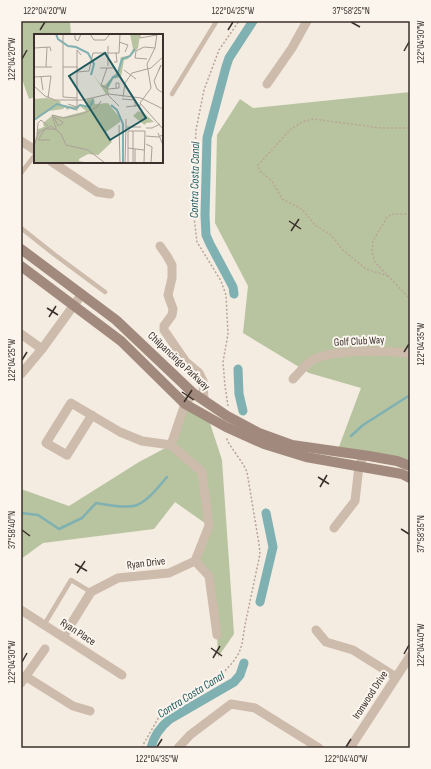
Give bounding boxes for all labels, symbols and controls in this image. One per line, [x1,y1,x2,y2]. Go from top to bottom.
text: 122°04'20"W [23,5,67,17]
text: 122°04'25"W [212,5,255,17]
text: 37°58'25"N [332,5,370,17]
text: 122°04'30"W [415,20,427,64]
inset map [34,34,163,163]
text: 122°04'20"W [6,37,18,81]
water label: Contra Costa Canal [187,141,203,218]
text: 122°04'35"W [415,322,427,365]
street label: Chilpancingo Parkway [145,329,213,394]
street label: Golf Club Way [333,333,385,349]
text: 122°04'25"W [6,338,18,381]
text: 37°58'40"N [6,511,18,549]
text: 37°58'35"N [415,515,427,553]
street label: Ryan Drive [126,554,166,572]
street label: Ryan Place [58,616,98,648]
text: 122°04'40"W [415,623,427,667]
text: 122°04'30"W [6,640,18,684]
water label: Contra Costa Canal [155,668,228,722]
street label: Ironwood Drive [349,668,391,722]
text: 122°04'35"W [136,753,179,765]
text: 122°04'40"W [324,753,368,765]

